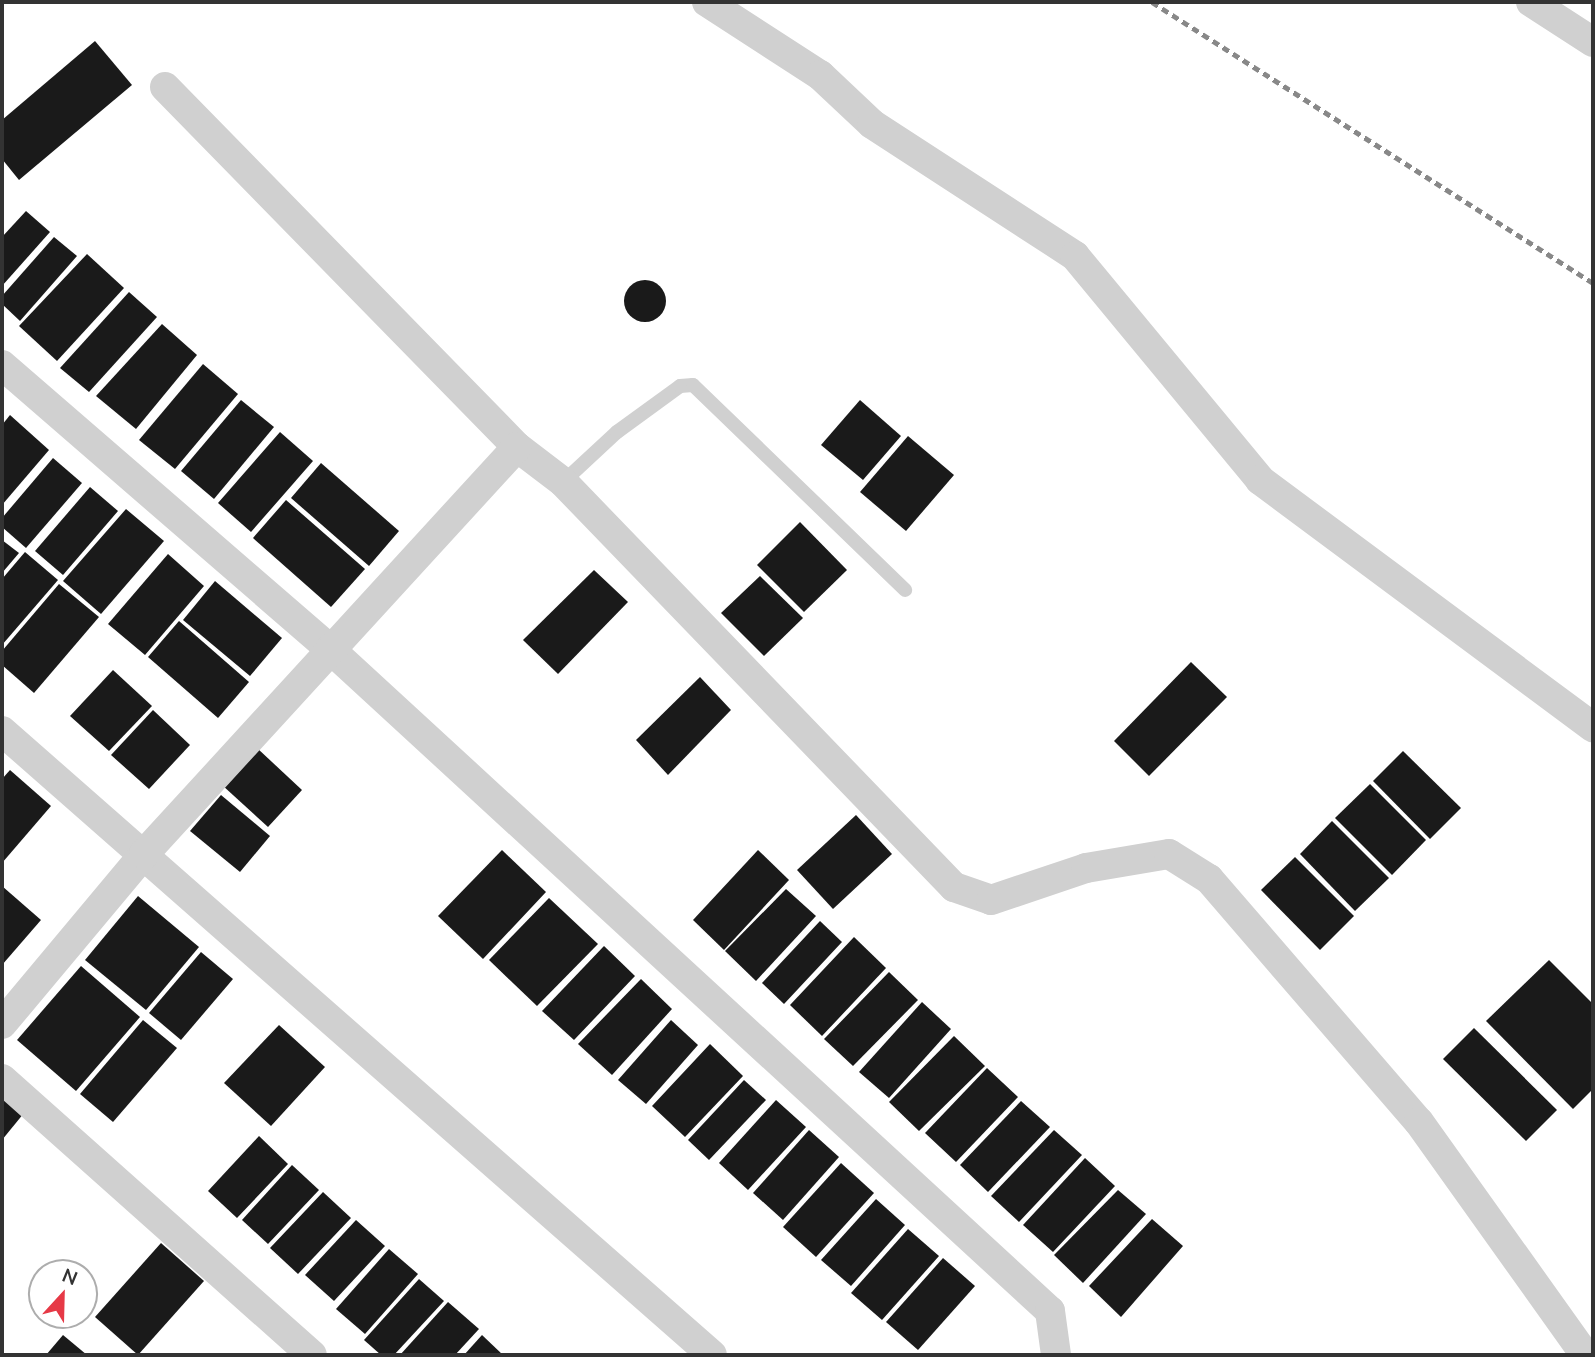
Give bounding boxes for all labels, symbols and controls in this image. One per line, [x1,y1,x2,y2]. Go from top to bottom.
north arrow [28,1259,98,1329]
text: N [59,1263,81,1290]

